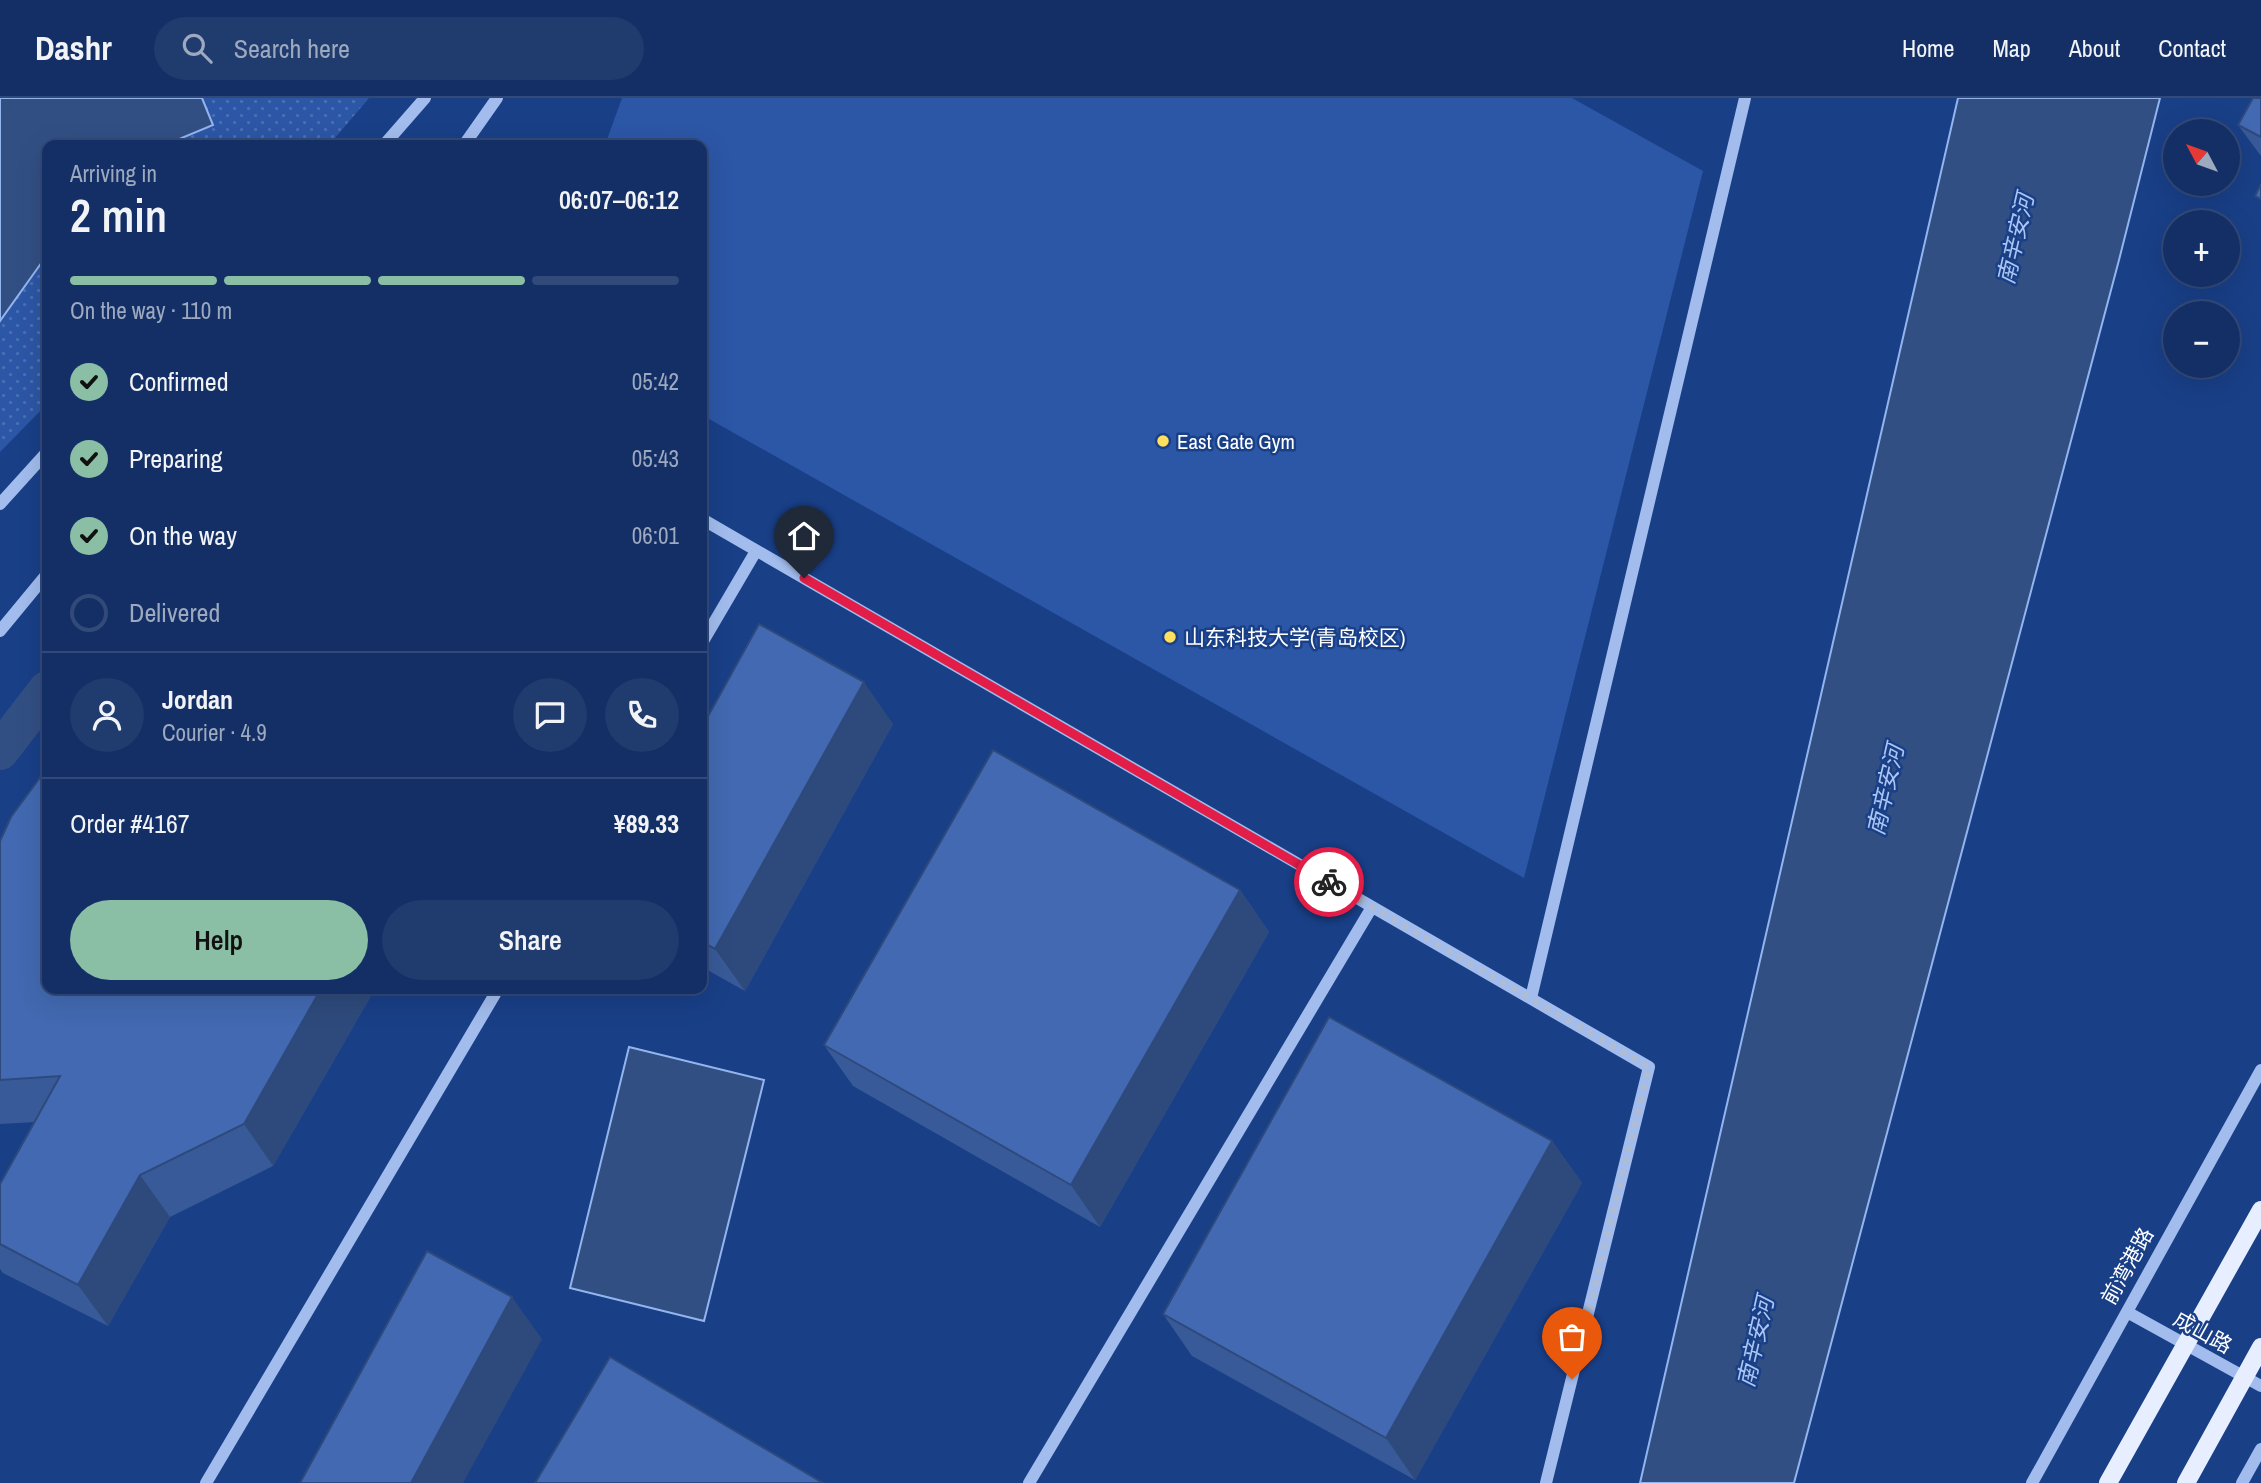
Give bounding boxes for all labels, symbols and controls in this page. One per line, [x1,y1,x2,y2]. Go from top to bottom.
search box [154,17,644,80]
text: Dashr [35,26,112,70]
icon: search [178,29,216,67]
text: Search here [234,31,350,66]
text: Home [1902,32,1954,64]
text: Map [1992,32,2031,64]
text: About [2069,32,2120,64]
text: Contact [2158,32,2226,64]
north arrow [2163,119,2240,196]
map controls [2163,119,2240,378]
text: Arriving in [70,158,157,189]
text: 06:07–06:12 [559,182,679,217]
text: 2 min [70,184,167,246]
water label: 南辛安河 [1990,187,2041,287]
button: + [2163,210,2240,287]
text: On the way · 110 m [70,295,232,326]
button: − [2163,301,2240,378]
icon: check [70,363,108,401]
text: Confirmed [129,364,229,399]
text: 05:42 [632,366,679,397]
place label: East Gate Gym [1177,427,1295,456]
marker: East Gate Gym [1155,433,1171,449]
icon: check [70,440,108,478]
text: Preparing [129,441,223,476]
text: 05:43 [632,443,679,474]
pin [774,506,834,578]
icon: check [70,517,108,555]
icon: home [785,517,823,555]
text: On the way [129,518,237,553]
text: 06:01 [632,520,679,551]
text: Delivered [129,595,220,630]
place label: 山东科技大学(青岛校区) [1184,623,1405,652]
marker: 山东科技大学(青岛校区) [1162,629,1178,645]
button: person [70,678,144,752]
button: chat [513,678,587,752]
button: phone [605,678,679,752]
text: Jordan [162,682,233,717]
text: Courier · 4.9 [162,717,267,748]
water label: 南辛安河 [1860,738,1911,838]
text: Order #4167 [70,806,190,841]
text: ¥89.33 [614,806,679,841]
courier [1294,847,1364,917]
icon: bike [1310,863,1348,901]
button: Help [70,900,368,980]
button: Share [382,900,679,980]
street label: 前湾港路 [2094,1222,2160,1310]
water label: 南辛安河 [1730,1290,1781,1390]
street label: 成山路 [2168,1304,2238,1360]
pin [1542,1307,1602,1379]
icon: bag [1553,1318,1591,1356]

